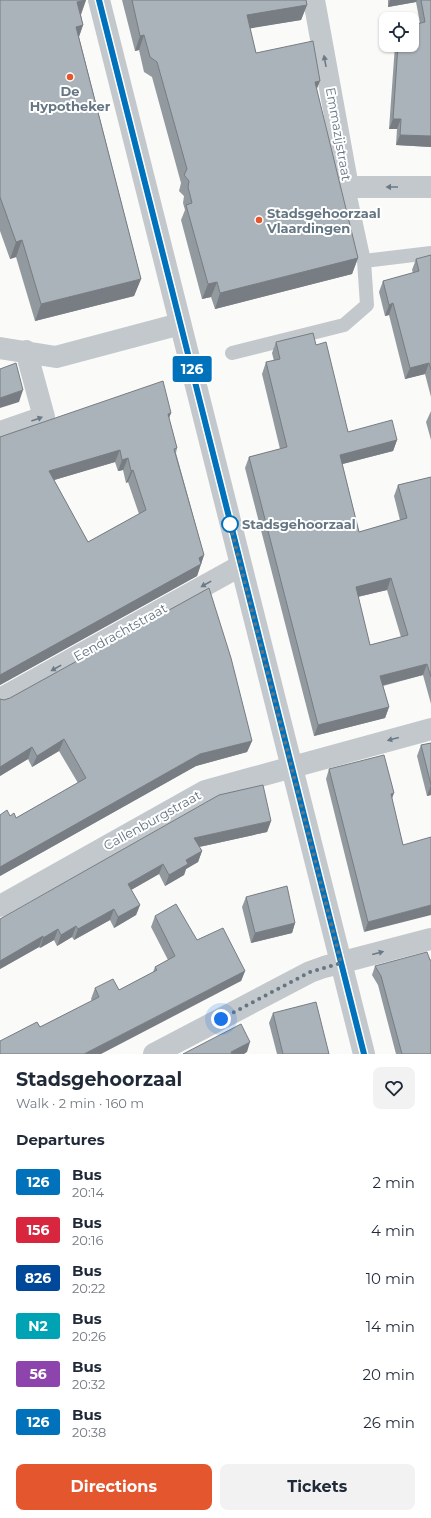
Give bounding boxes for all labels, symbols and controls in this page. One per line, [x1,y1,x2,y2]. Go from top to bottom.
map controls [379,12,419,52]
button: locate [379,12,419,52]
one-way arrow [322,55,328,67]
marker: De Hypotheker [65,72,75,82]
place label: De Hypotheker [30,83,111,114]
street label: Emmazijstraat [323,86,355,182]
one-way arrow [385,184,398,190]
place label: Stadsgehoorzaal Vlaardingen [266,205,381,236]
marker: Stadsgehoorzaal Vlaardingen [254,215,264,225]
line badge: 126 [169,356,215,382]
text: 126 [181,360,203,378]
one-way arrow [31,416,43,422]
marker: Stadsgehoorzaal [221,515,239,533]
place label: Stadsgehoorzaal [242,516,356,532]
one-way arrow [200,581,212,588]
street label: Eendrachtstraat [70,600,170,664]
one-way arrow [50,664,62,671]
one-way arrow [387,736,399,742]
street label: Callenburgstraat [101,787,203,853]
one-way arrow [373,950,385,956]
your location [211,1009,231,1029]
button: heart [373,1067,415,1109]
text: Stadsgehoorzaal [16,1068,182,1091]
text: Walk · 2 min · 160 m [16,1095,144,1111]
text: Departures [16,1130,105,1149]
text: Bus [72,1165,102,1184]
text: 126 [27,1173,49,1191]
text: 2 min [372,1173,415,1192]
text: 20:14 [72,1184,104,1200]
text: Bus [72,1213,102,1232]
text: 156 [27,1221,49,1239]
text: 4 min [371,1221,415,1240]
text: 20:16 [72,1232,103,1248]
text: Bus [72,1261,102,1280]
text: 826 [25,1269,51,1287]
text: 10 min [366,1269,415,1288]
text: 20:22 [72,1280,106,1296]
text: Bus [72,1309,102,1328]
text: N2 [28,1317,48,1335]
text: 14 min [366,1317,415,1336]
text: 20:26 [72,1328,106,1344]
text: Bus [72,1357,102,1376]
text: 56 [29,1365,47,1383]
text: 20 min [363,1365,415,1384]
text: 20:32 [72,1376,105,1392]
text: Bus [72,1405,102,1424]
text: 126 [27,1413,49,1431]
text: 26 min [363,1413,415,1432]
text: 20:38 [72,1424,106,1440]
button: Directions [16,1464,212,1510]
button: Tickets [220,1464,415,1510]

